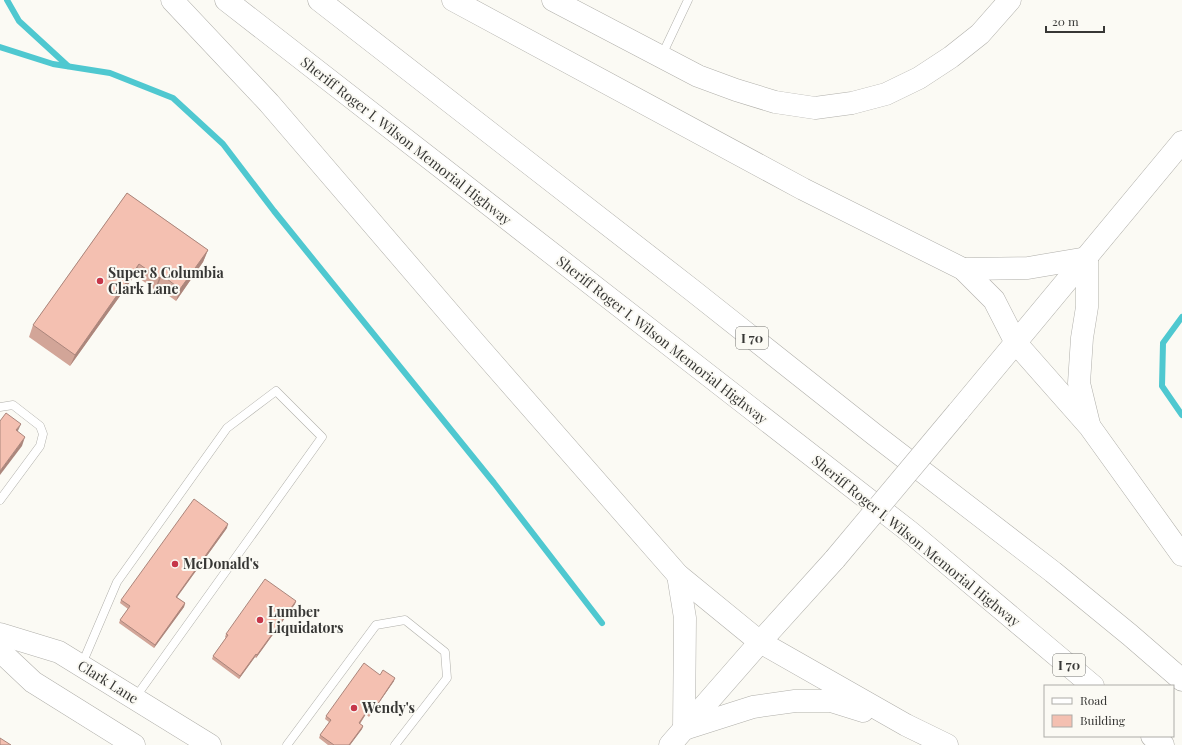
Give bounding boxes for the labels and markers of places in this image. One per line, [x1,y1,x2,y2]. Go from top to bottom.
place label: Super 8 Columbia Clark Lane [108,263,224,298]
marker: Super 8 Columbia Clark Lane [95,276,105,286]
place label: McDonald's [183,554,259,573]
marker: McDonald's [170,559,180,569]
place label: Lumber Liquidators [268,602,343,637]
marker: Lumber Liquidators [255,615,265,625]
place label: Wendy's [361,698,415,717]
marker: Wendy's [349,703,359,713]

